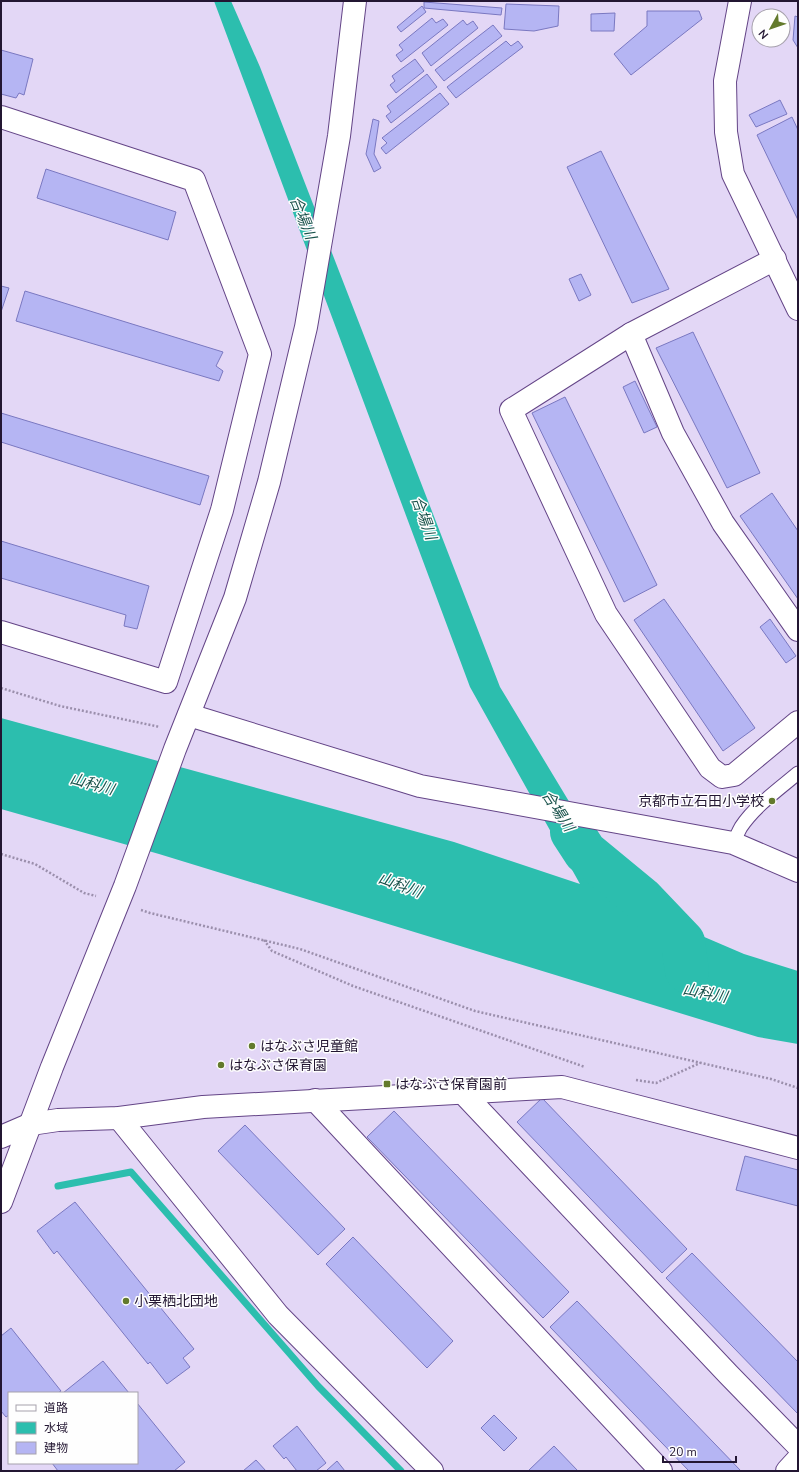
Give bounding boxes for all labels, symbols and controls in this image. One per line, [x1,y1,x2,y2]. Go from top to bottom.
north arrow [751,8,791,48]
text: N [755,26,772,42]
water label: 合場川 [285,193,321,244]
water label: 合場川 [407,493,442,544]
water label: 山科川 [68,769,118,800]
water label: 合場川 [537,787,580,837]
place label: 京都市立石田小学校 [638,792,764,811]
marker: 京都市立石田小学校 [767,796,777,806]
water label: 山科川 [375,868,426,903]
water label: 山科川 [681,979,731,1007]
place label: はなぶさ児童館 [260,1037,358,1056]
marker: はなぶさ児童館 [247,1041,257,1051]
place label: はなぶさ保育園 [229,1056,327,1075]
marker: はなぶさ保育園 [216,1060,226,1070]
place label: はなぶさ保育園前 [395,1075,507,1094]
marker: はなぶさ保育園前 [382,1079,392,1089]
place label: 小栗栖北団地 [134,1292,218,1311]
marker: 小栗栖北団地 [121,1296,131,1306]
legend [8,1392,138,1464]
text: 道路 [44,1400,68,1416]
text: 水域 [44,1420,68,1436]
scale bar [663,1438,736,1464]
text: 建物 [44,1440,68,1456]
text: 20 m [669,1444,697,1460]

